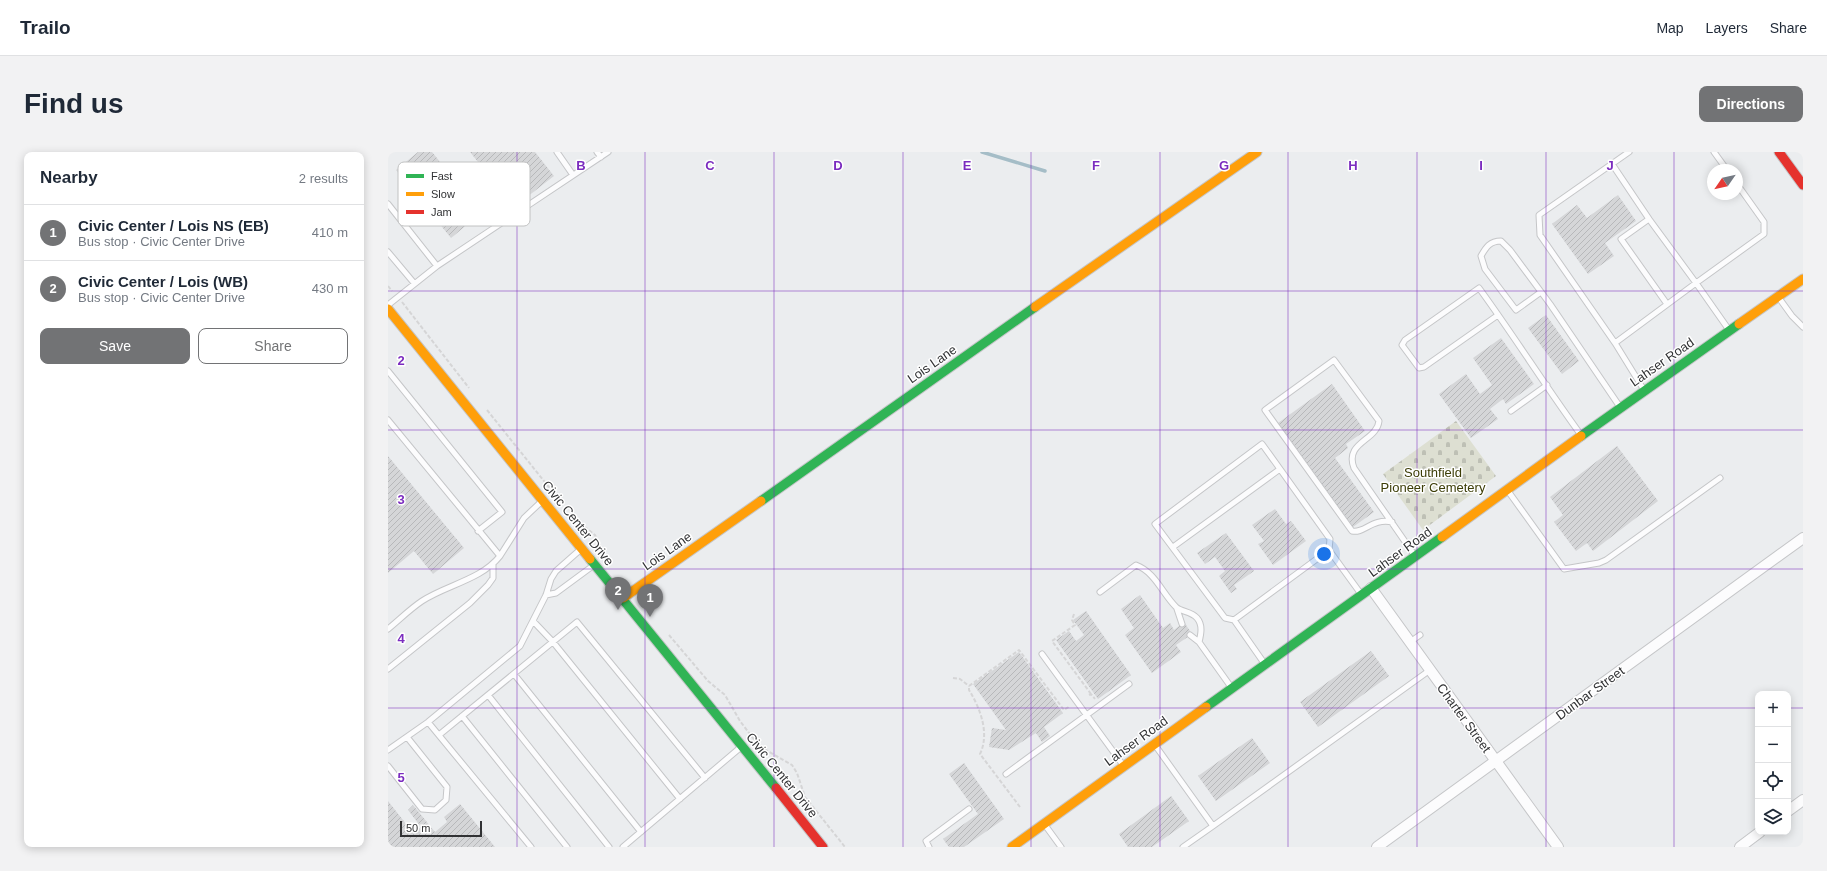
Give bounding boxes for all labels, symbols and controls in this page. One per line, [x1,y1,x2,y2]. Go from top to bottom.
text: Trailo [20,17,71,38]
text: Map [1656,20,1684,36]
text: Layers [1706,20,1748,36]
text: Share [1770,20,1807,36]
button: Directions [1699,86,1803,122]
text: Find us [24,88,124,119]
text: B [576,158,586,173]
text: C [705,158,715,173]
text: D [833,158,843,173]
text: E [963,158,972,173]
text: F [1092,158,1100,173]
text: G [1219,158,1229,173]
text: H [1348,158,1358,173]
text: I [1479,158,1483,173]
text: J [1606,158,1614,173]
legend [398,162,530,226]
north arrow [1707,164,1743,200]
text: Nearby [40,168,98,187]
text: Fast [431,170,452,182]
text: 2 results [299,171,348,186]
text: Slow [431,188,455,200]
text: Jam [431,206,452,218]
text: Civic Center / Lois NS (EB) [78,217,269,234]
text: 1 [49,225,57,240]
text: 410 m [312,225,348,240]
text: Bus stop · Civic Center Drive [78,234,245,249]
text: Civic Center / Lois (WB) [78,273,248,290]
text: 2 [49,281,57,296]
text: 430 m [312,281,348,296]
text: Bus stop · Civic Center Drive [78,290,245,305]
button: Save [40,328,190,364]
button: Share [198,328,348,364]
street label: Lahser Road [1627,335,1697,389]
street label: Lois Lane [905,342,959,386]
text: 2 [397,353,405,368]
park label: Southfield Pioneer Cemetery [1381,465,1486,495]
street label: Civic Center Drive [539,478,617,568]
text: 3 [397,492,405,507]
street label: Lahser Road [1365,524,1435,580]
street label: Lois Lane [640,529,694,573]
your location [1314,544,1334,564]
pin: 2 [605,577,631,610]
pin: 1 [637,584,663,617]
text: 4 [397,631,405,646]
street label: Dunbar Street [1553,663,1627,723]
street label: Charter Street [1434,681,1494,756]
map controls [1755,691,1791,835]
button: + [1755,691,1791,727]
street label: Lahser Road [1101,713,1171,769]
button: − [1755,727,1791,763]
street label: Civic Center Drive [743,730,821,820]
button: locate [1755,763,1791,799]
text: 5 [397,770,405,785]
button: layers [1755,799,1791,835]
scale bar [400,819,482,838]
text: 50 m [406,822,430,834]

